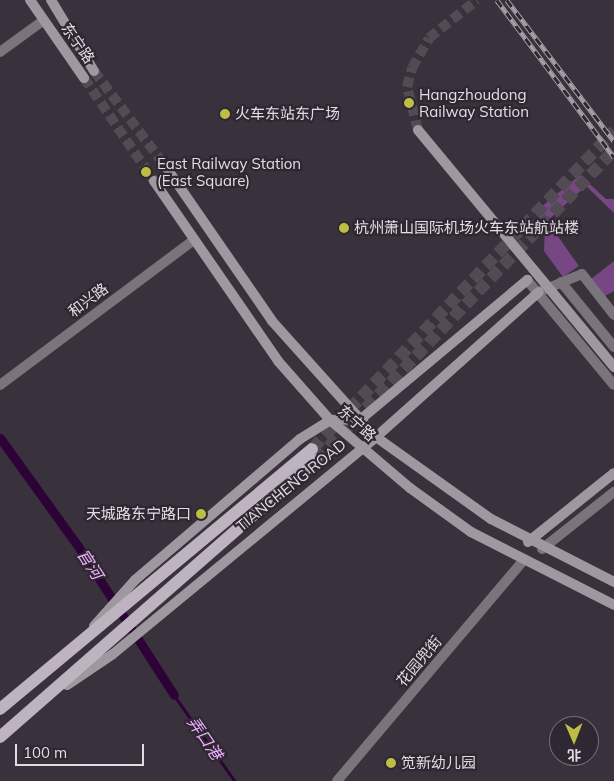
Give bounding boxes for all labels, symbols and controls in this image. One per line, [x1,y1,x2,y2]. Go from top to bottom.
street label: 东宁路 [58,19,98,67]
place label: Hangzhoudong Railway Station [419,85,529,120]
marker: Hangzhoudong Railway Station [403,97,415,109]
place label: 火车东站东广场 [235,105,340,123]
marker: 火车东站东广场 [219,108,231,120]
place label: East Railway Station (East Square) [157,154,301,189]
marker: East Railway Station (East Square) [139,165,153,179]
place label: 杭州萧山国际机场火车东站航站楼 [354,219,579,237]
marker: 杭州萧山国际机场火车东站航站楼 [338,222,350,234]
street label: 和兴路 [65,279,111,321]
street label: 东宁路 [334,401,380,445]
street label: TIANCHENG ROAD [233,435,349,535]
place label: 天城路东宁路口 [86,505,191,523]
marker: 天城路东宁路口 [195,508,207,520]
water label: 官河 [73,545,107,583]
street label: 花园兜街 [393,632,445,690]
water label: 弄口港 [183,713,227,763]
north arrow [549,716,599,766]
scale bar [18,734,146,766]
text: 100 m [23,743,67,762]
text: 北 [567,746,581,764]
place label: 笕新幼儿园 [401,754,476,772]
marker: 笕新幼儿园 [385,757,397,769]

